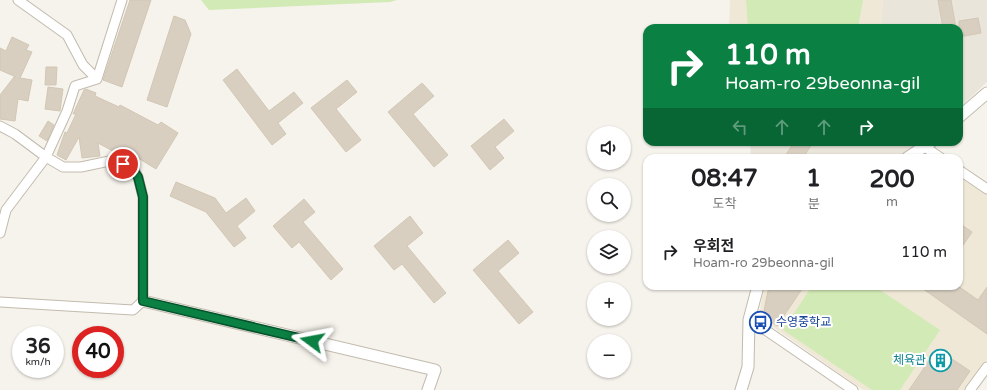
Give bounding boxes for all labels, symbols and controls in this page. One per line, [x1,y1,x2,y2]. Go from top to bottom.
text: 110 m [725,38,811,72]
icon: right [659,40,711,92]
text: Hoam-ro 29beonna-gil [725,72,920,94]
icon: left [729,116,751,138]
icon: ahead [771,116,793,138]
icon: ahead [813,116,835,138]
icon: right [855,116,877,138]
map controls [587,126,631,378]
button: sound [587,126,631,170]
pin [106,147,140,181]
icon: arrive [112,153,134,175]
text: 08:47 [691,164,758,193]
text: 1 [806,164,821,193]
text: 200 [869,165,915,194]
button: search [587,178,631,222]
text: m [886,194,898,210]
text: 도착 [713,196,737,212]
text: 분 [808,196,820,212]
button: layers [587,230,631,274]
text: 우회전 [693,237,734,255]
icon: right [659,241,681,263]
text: 110 m [901,243,947,261]
text: Hoam-ro 29beonna-gil [693,255,834,271]
button: + [587,282,631,326]
bus stop icon: 수영중학교 [747,309,773,335]
place label: 수영중학교 [776,315,831,329]
position arrow [291,320,333,362]
speed limit sign: 40 [72,326,124,378]
button: − [587,334,631,378]
text: 36 [25,335,51,359]
building icon: 체육관 [928,347,954,373]
place label: 체육관 [893,353,926,367]
text: km/h [25,356,51,368]

